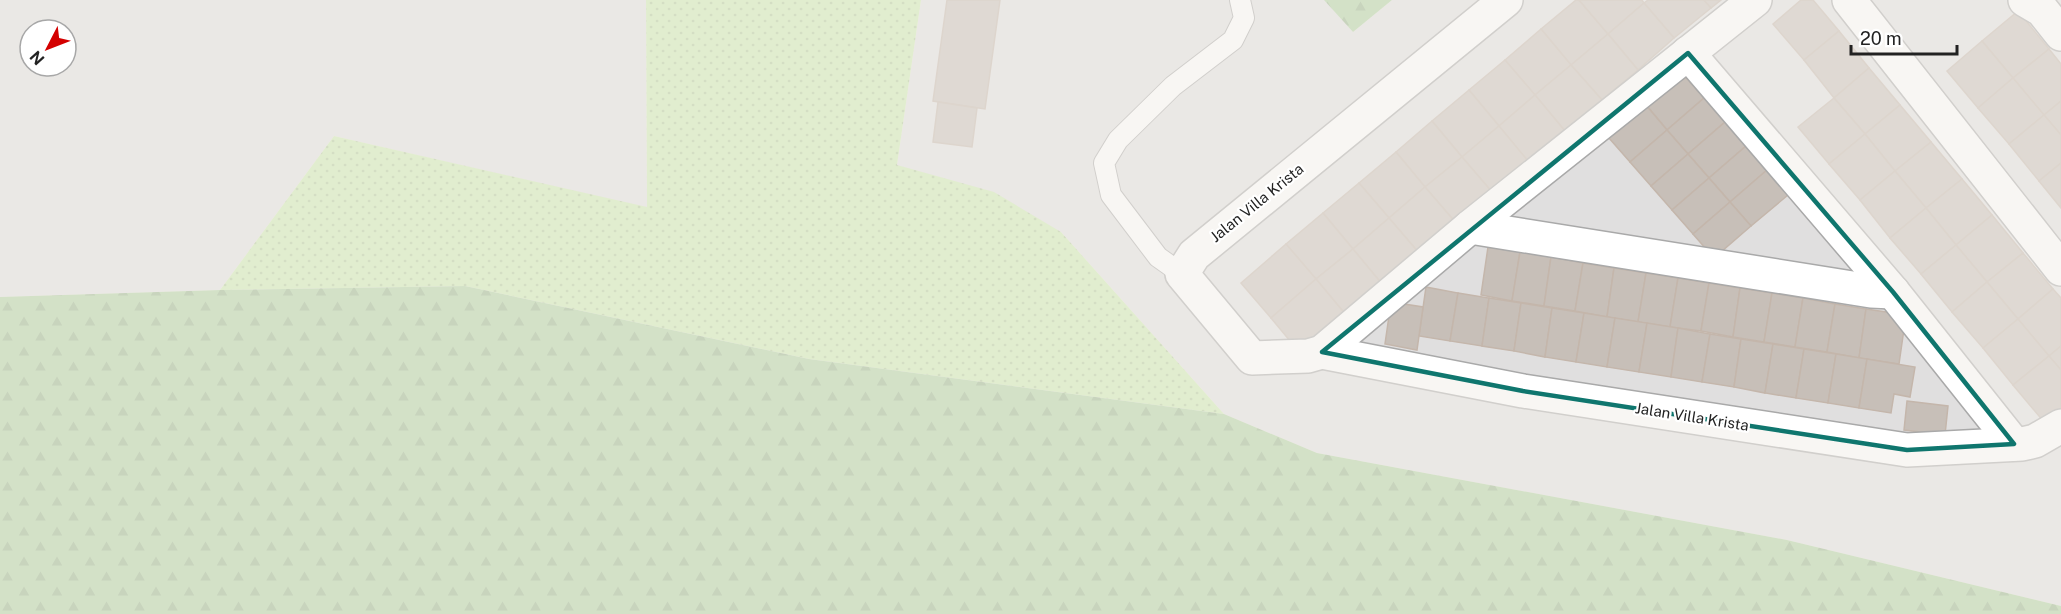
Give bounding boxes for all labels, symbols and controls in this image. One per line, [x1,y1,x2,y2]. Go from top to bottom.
north arrow [18,18,78,78]
scale bar [1851,18,1958,56]
text: 20 m [1860,28,1902,49]
text: N [26,47,48,69]
street label: Jalan Villa Krista [1207,160,1307,245]
street label: Jalan Villa Krista [1634,399,1750,434]

